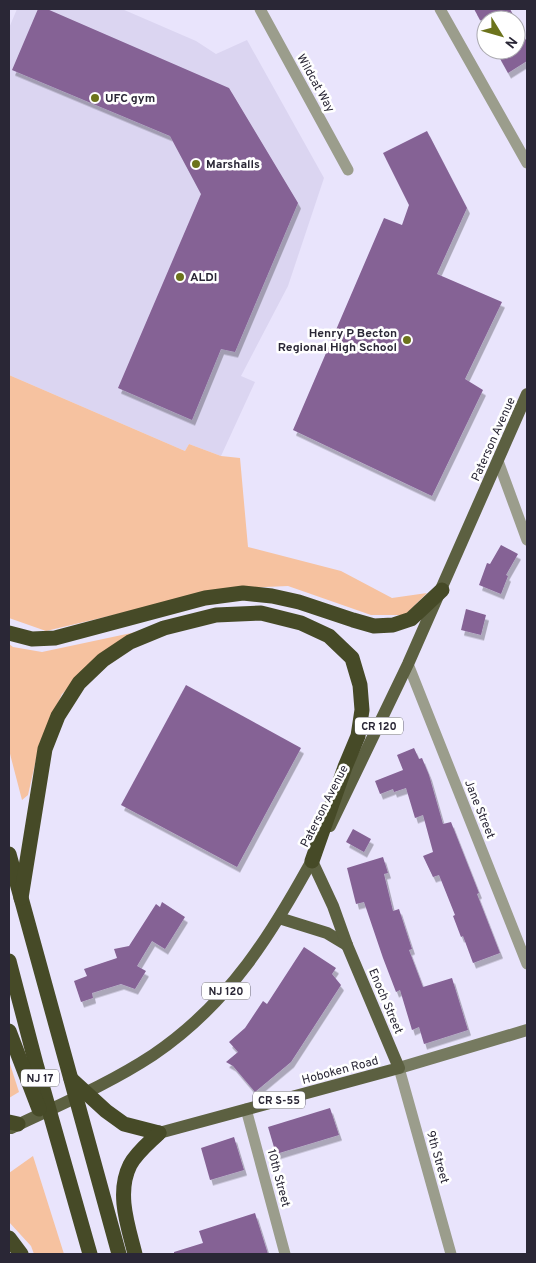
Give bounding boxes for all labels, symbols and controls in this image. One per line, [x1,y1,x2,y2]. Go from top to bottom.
north arrow [476,10,526,60]
text: N [500,33,520,51]
street label: Wildcat Way [292,51,338,116]
place label: UFC gym [105,91,155,107]
marker: UFC gym [89,92,101,104]
place label: Marshalls [206,157,260,173]
marker: Marshalls [190,158,202,170]
place label: ALDI [190,270,217,286]
marker: ALDI [174,271,186,283]
place label: Henry P Becton Regional High School [278,326,397,356]
marker: Henry P Becton Regional High School [401,334,413,346]
street label: Paterson Avenue [468,395,520,484]
road number: CR 120 [355,718,403,734]
street label: Paterson Avenue [297,763,353,850]
street label: Jane Street [460,778,498,841]
street label: Enoch Street [364,966,406,1037]
road number: NJ 120 [202,982,250,999]
street label: Hoboken Road [300,1053,380,1089]
road number: NJ 17 [21,1070,59,1086]
road number: CR S-55 [253,1092,305,1108]
street label: 9th Street [422,1129,452,1185]
street label: 10th Street [263,1148,293,1209]

